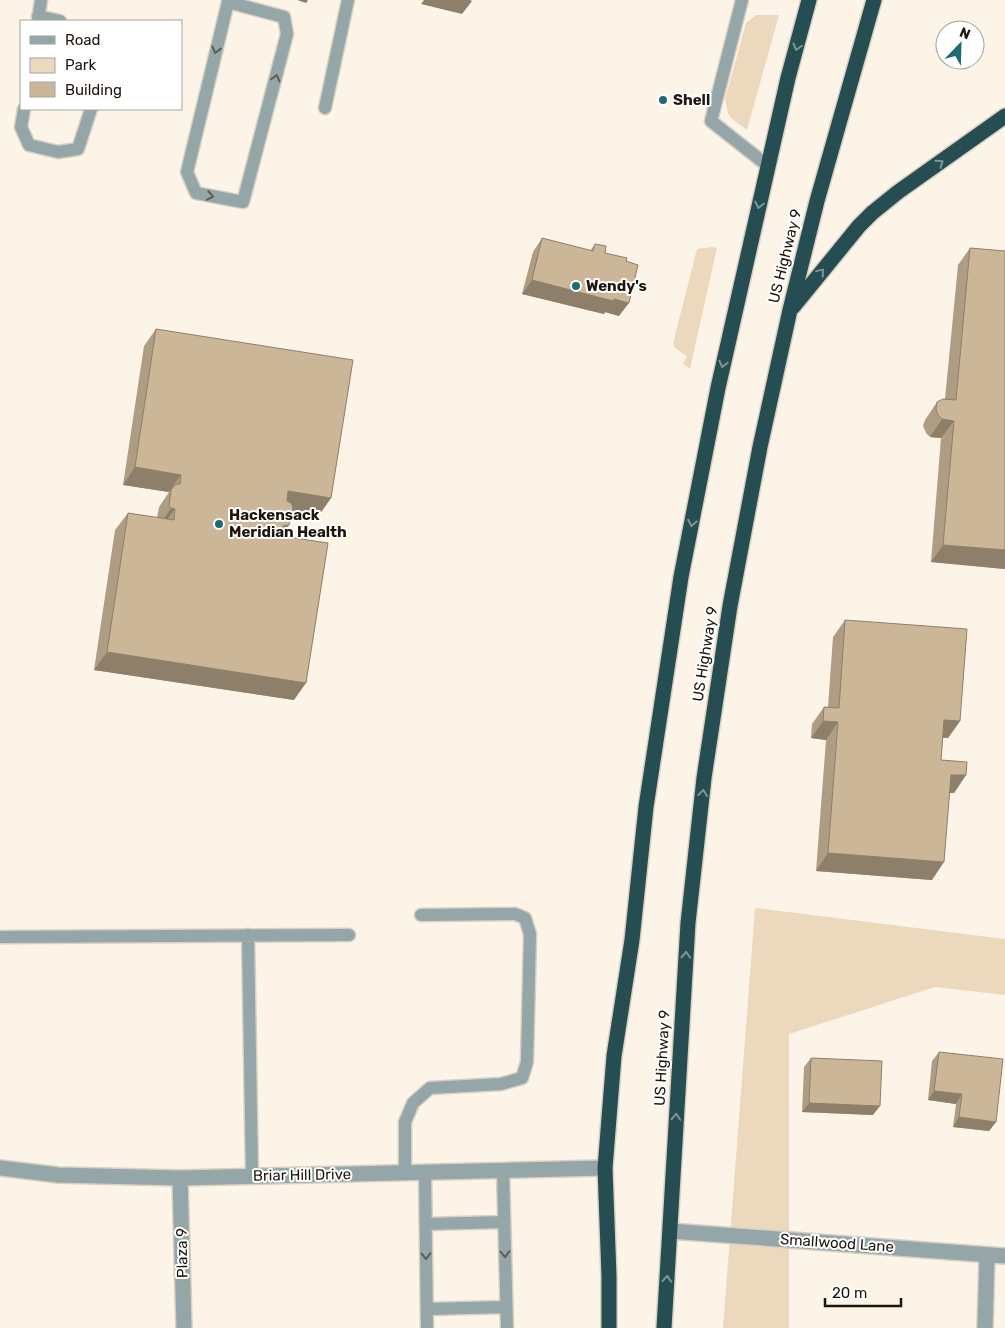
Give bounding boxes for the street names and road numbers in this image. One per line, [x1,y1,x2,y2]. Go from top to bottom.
street label: US Highway 9 [765,207,805,305]
street label: US Highway 9 [689,605,721,703]
street label: US Highway 9 [650,1009,674,1107]
street label: Briar Hill Drive [253,1165,351,1185]
street label: Plaza 9 [173,1228,191,1278]
street label: Smallwood Lane [779,1230,895,1256]

